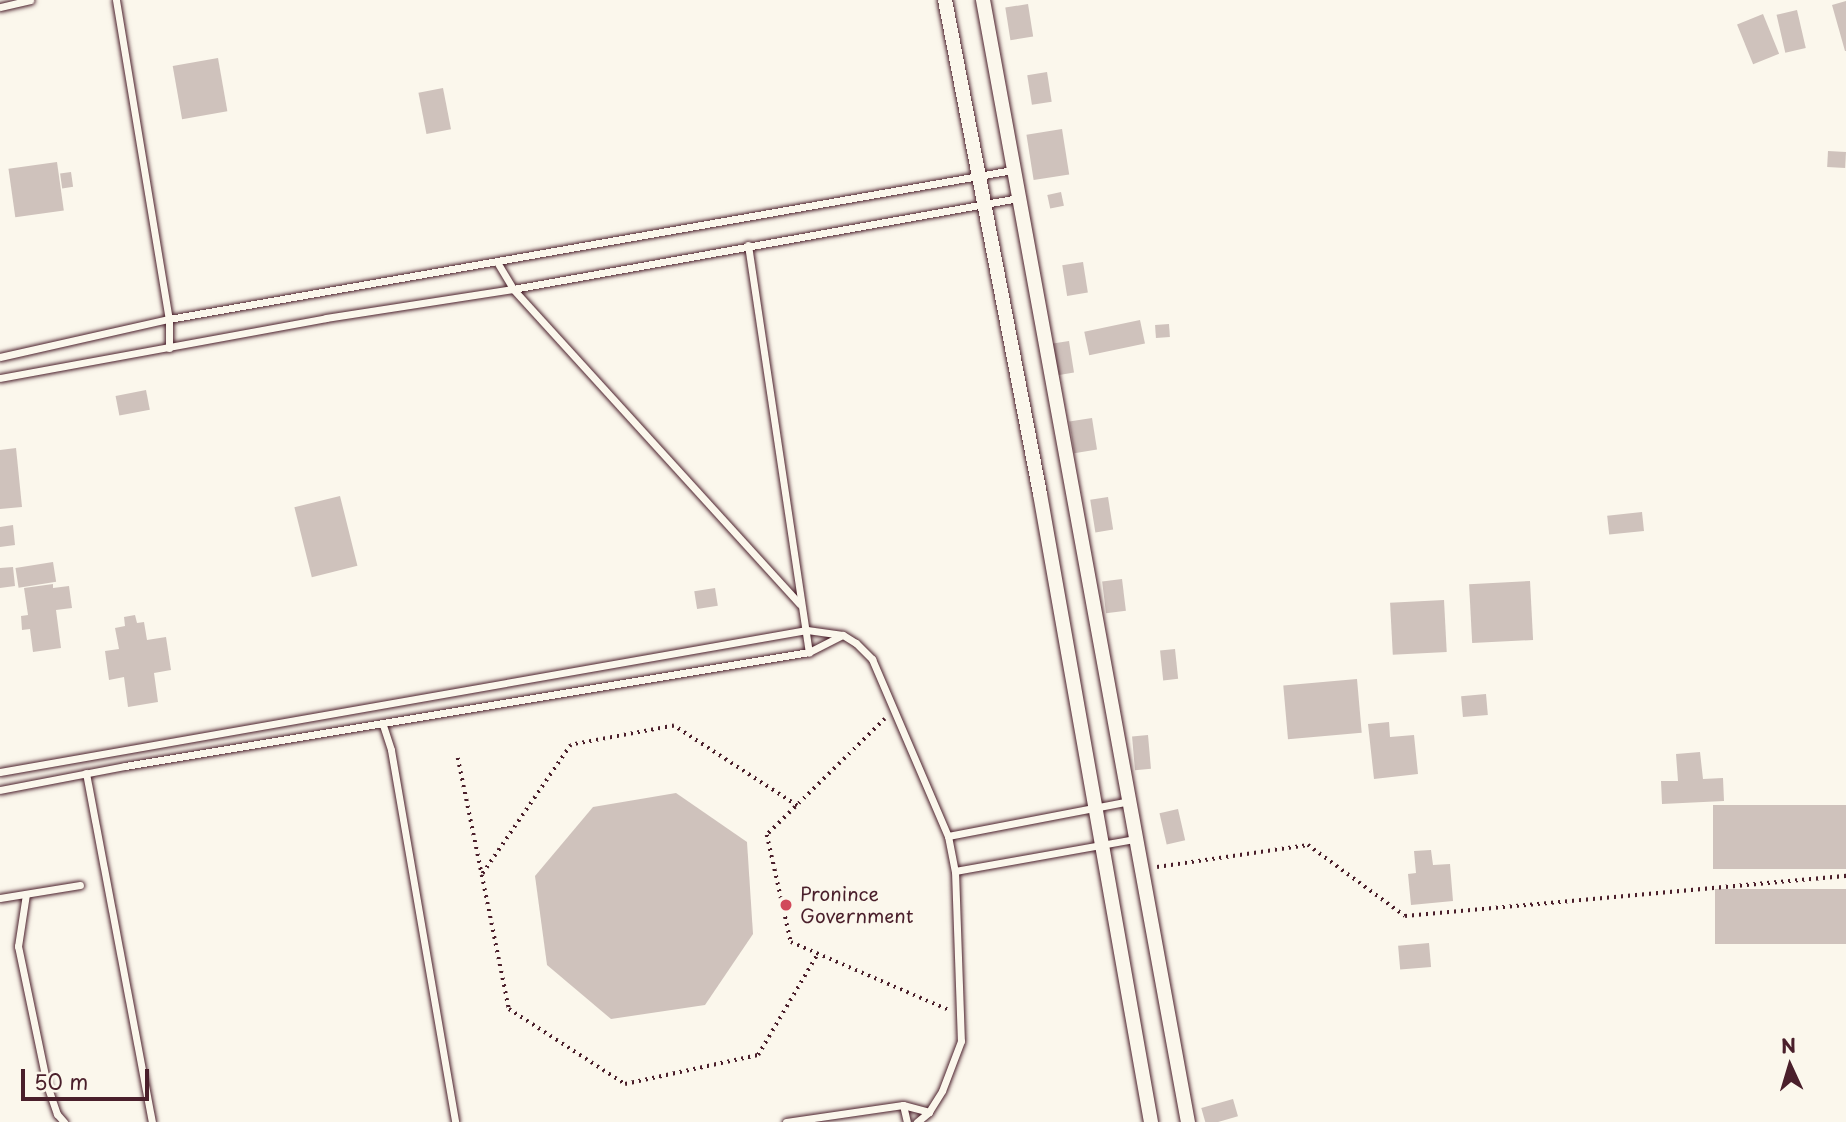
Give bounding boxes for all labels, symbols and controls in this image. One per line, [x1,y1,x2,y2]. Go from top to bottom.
place label: Pronince Government [800,883,914,927]
marker: Pronince Government [778,897,794,913]
north arrow [1755,1031,1825,1101]
text: N [1780,1031,1797,1060]
scale bar [24,1056,152,1100]
text: 50 m [34,1065,88,1097]

